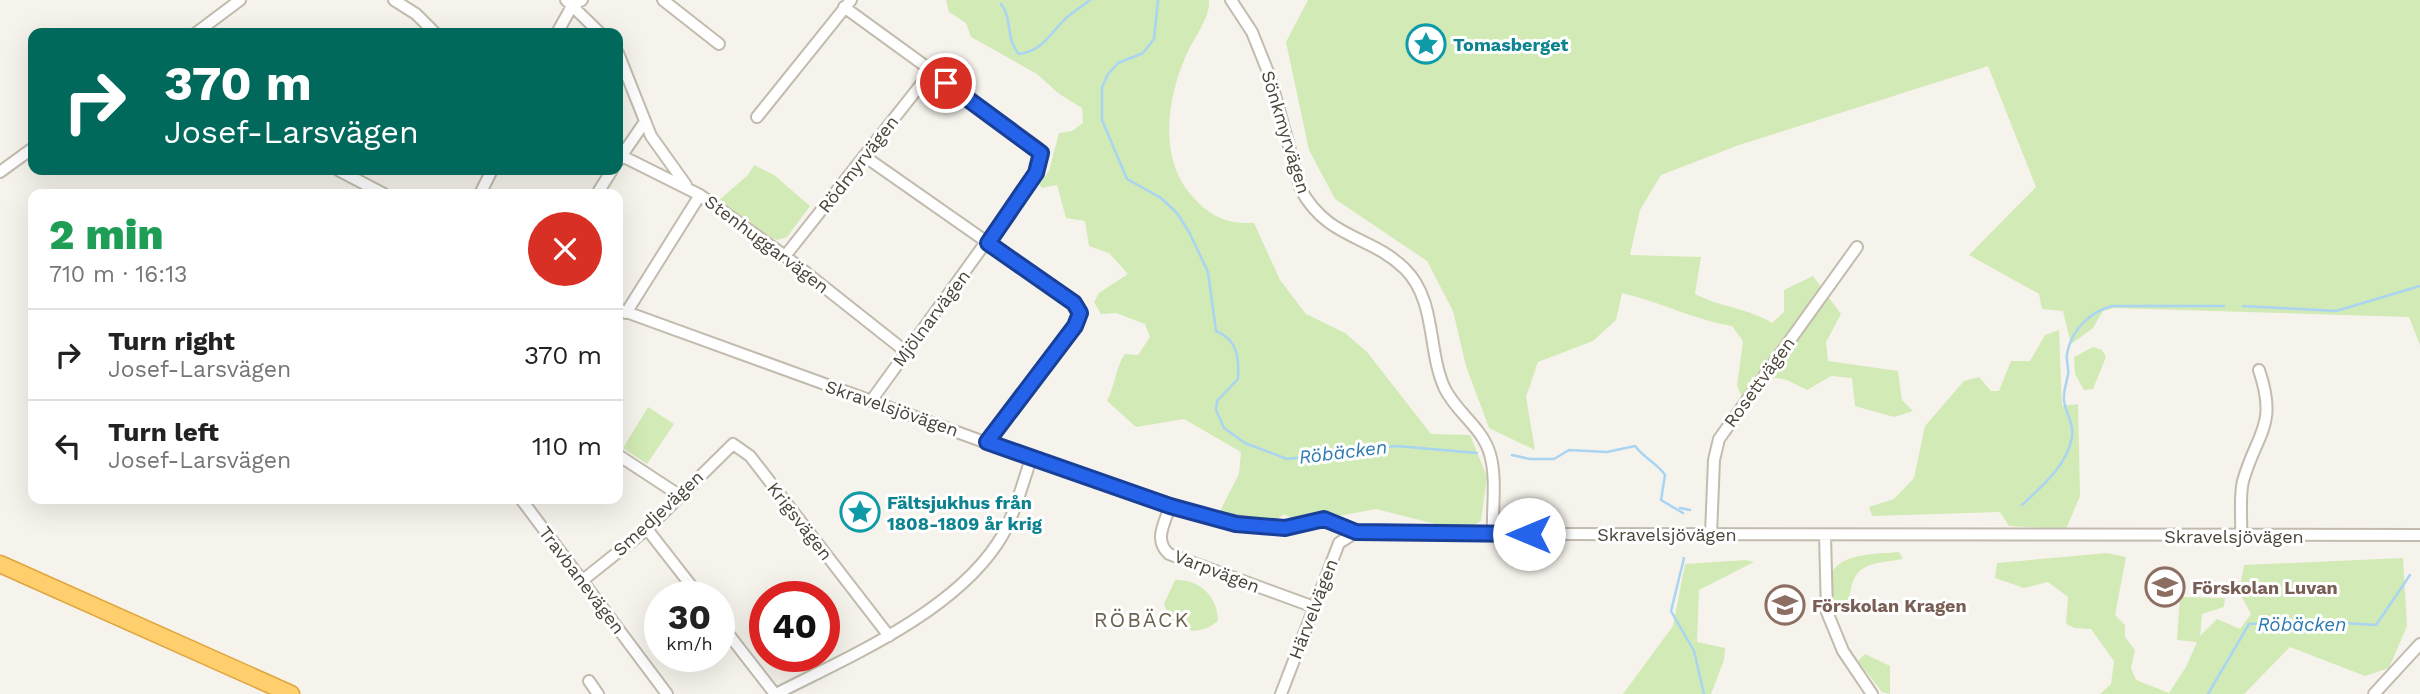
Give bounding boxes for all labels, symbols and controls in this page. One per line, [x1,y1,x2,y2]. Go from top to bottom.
place icon: Tomasberget [1405,23,1447,65]
place label: Tomasberget [1453,34,1568,55]
pin [916,53,976,113]
text: 370 m [164,54,312,112]
icon: right [49,56,140,147]
icon: arrive [927,64,965,102]
street label: Sönkmyrvägen [1257,68,1315,196]
street label: Rödmyrvägen [813,111,903,217]
text: Josef-Larsvägen [164,113,419,151]
street label: Stenhuggarvägen [701,190,833,298]
text: 2 min [49,210,163,259]
button: close [528,212,602,286]
text: 710 m · 16:13 [49,261,188,288]
street label: Mjölnarvägen [888,266,974,370]
text: Turn right [108,326,235,356]
street label: Rosettvägen [1719,333,1799,431]
icon: right [49,336,87,374]
text: 370 m [524,340,602,370]
text: Josef-Larsvägen [108,356,291,383]
street label: Skravelsjövägen [823,375,961,441]
text: Turn left [108,417,219,447]
icon: left [49,427,87,465]
text: 110 m [532,431,602,461]
water label: Röbäcken [1297,435,1389,469]
text: Josef-Larsvägen [108,447,291,474]
street label: Smedjevägen [609,466,707,560]
street label: Krigsvägen [763,478,837,564]
place icon: Fältsjukhus från 1808-1809 år krig [839,491,881,533]
place label: Fältsjukhus från 1808-1809 år krig [887,492,1043,534]
position arrow [1492,497,1566,571]
street label: Travbanevägen [535,522,629,638]
street label: Skravelsjövägen [1597,524,1737,545]
street label: Skravelsjövägen [2164,526,2304,547]
street label: Varpvägen [1171,545,1263,597]
street label: Härvelvägen [1284,556,1342,662]
school or university icon: Förskolan Luvan [2144,566,2186,608]
place label: Förskolan Luvan [2192,577,2338,598]
speed limit sign: 40 [749,581,840,672]
school or university icon: Förskolan Kragen [1764,584,1806,626]
place label: Förskolan Kragen [1812,595,1967,616]
text: 30 [668,596,711,638]
district label: RÖBÄCK [1094,607,1190,632]
water label: Röbäcken [2258,613,2346,636]
text: km/h [666,633,713,654]

